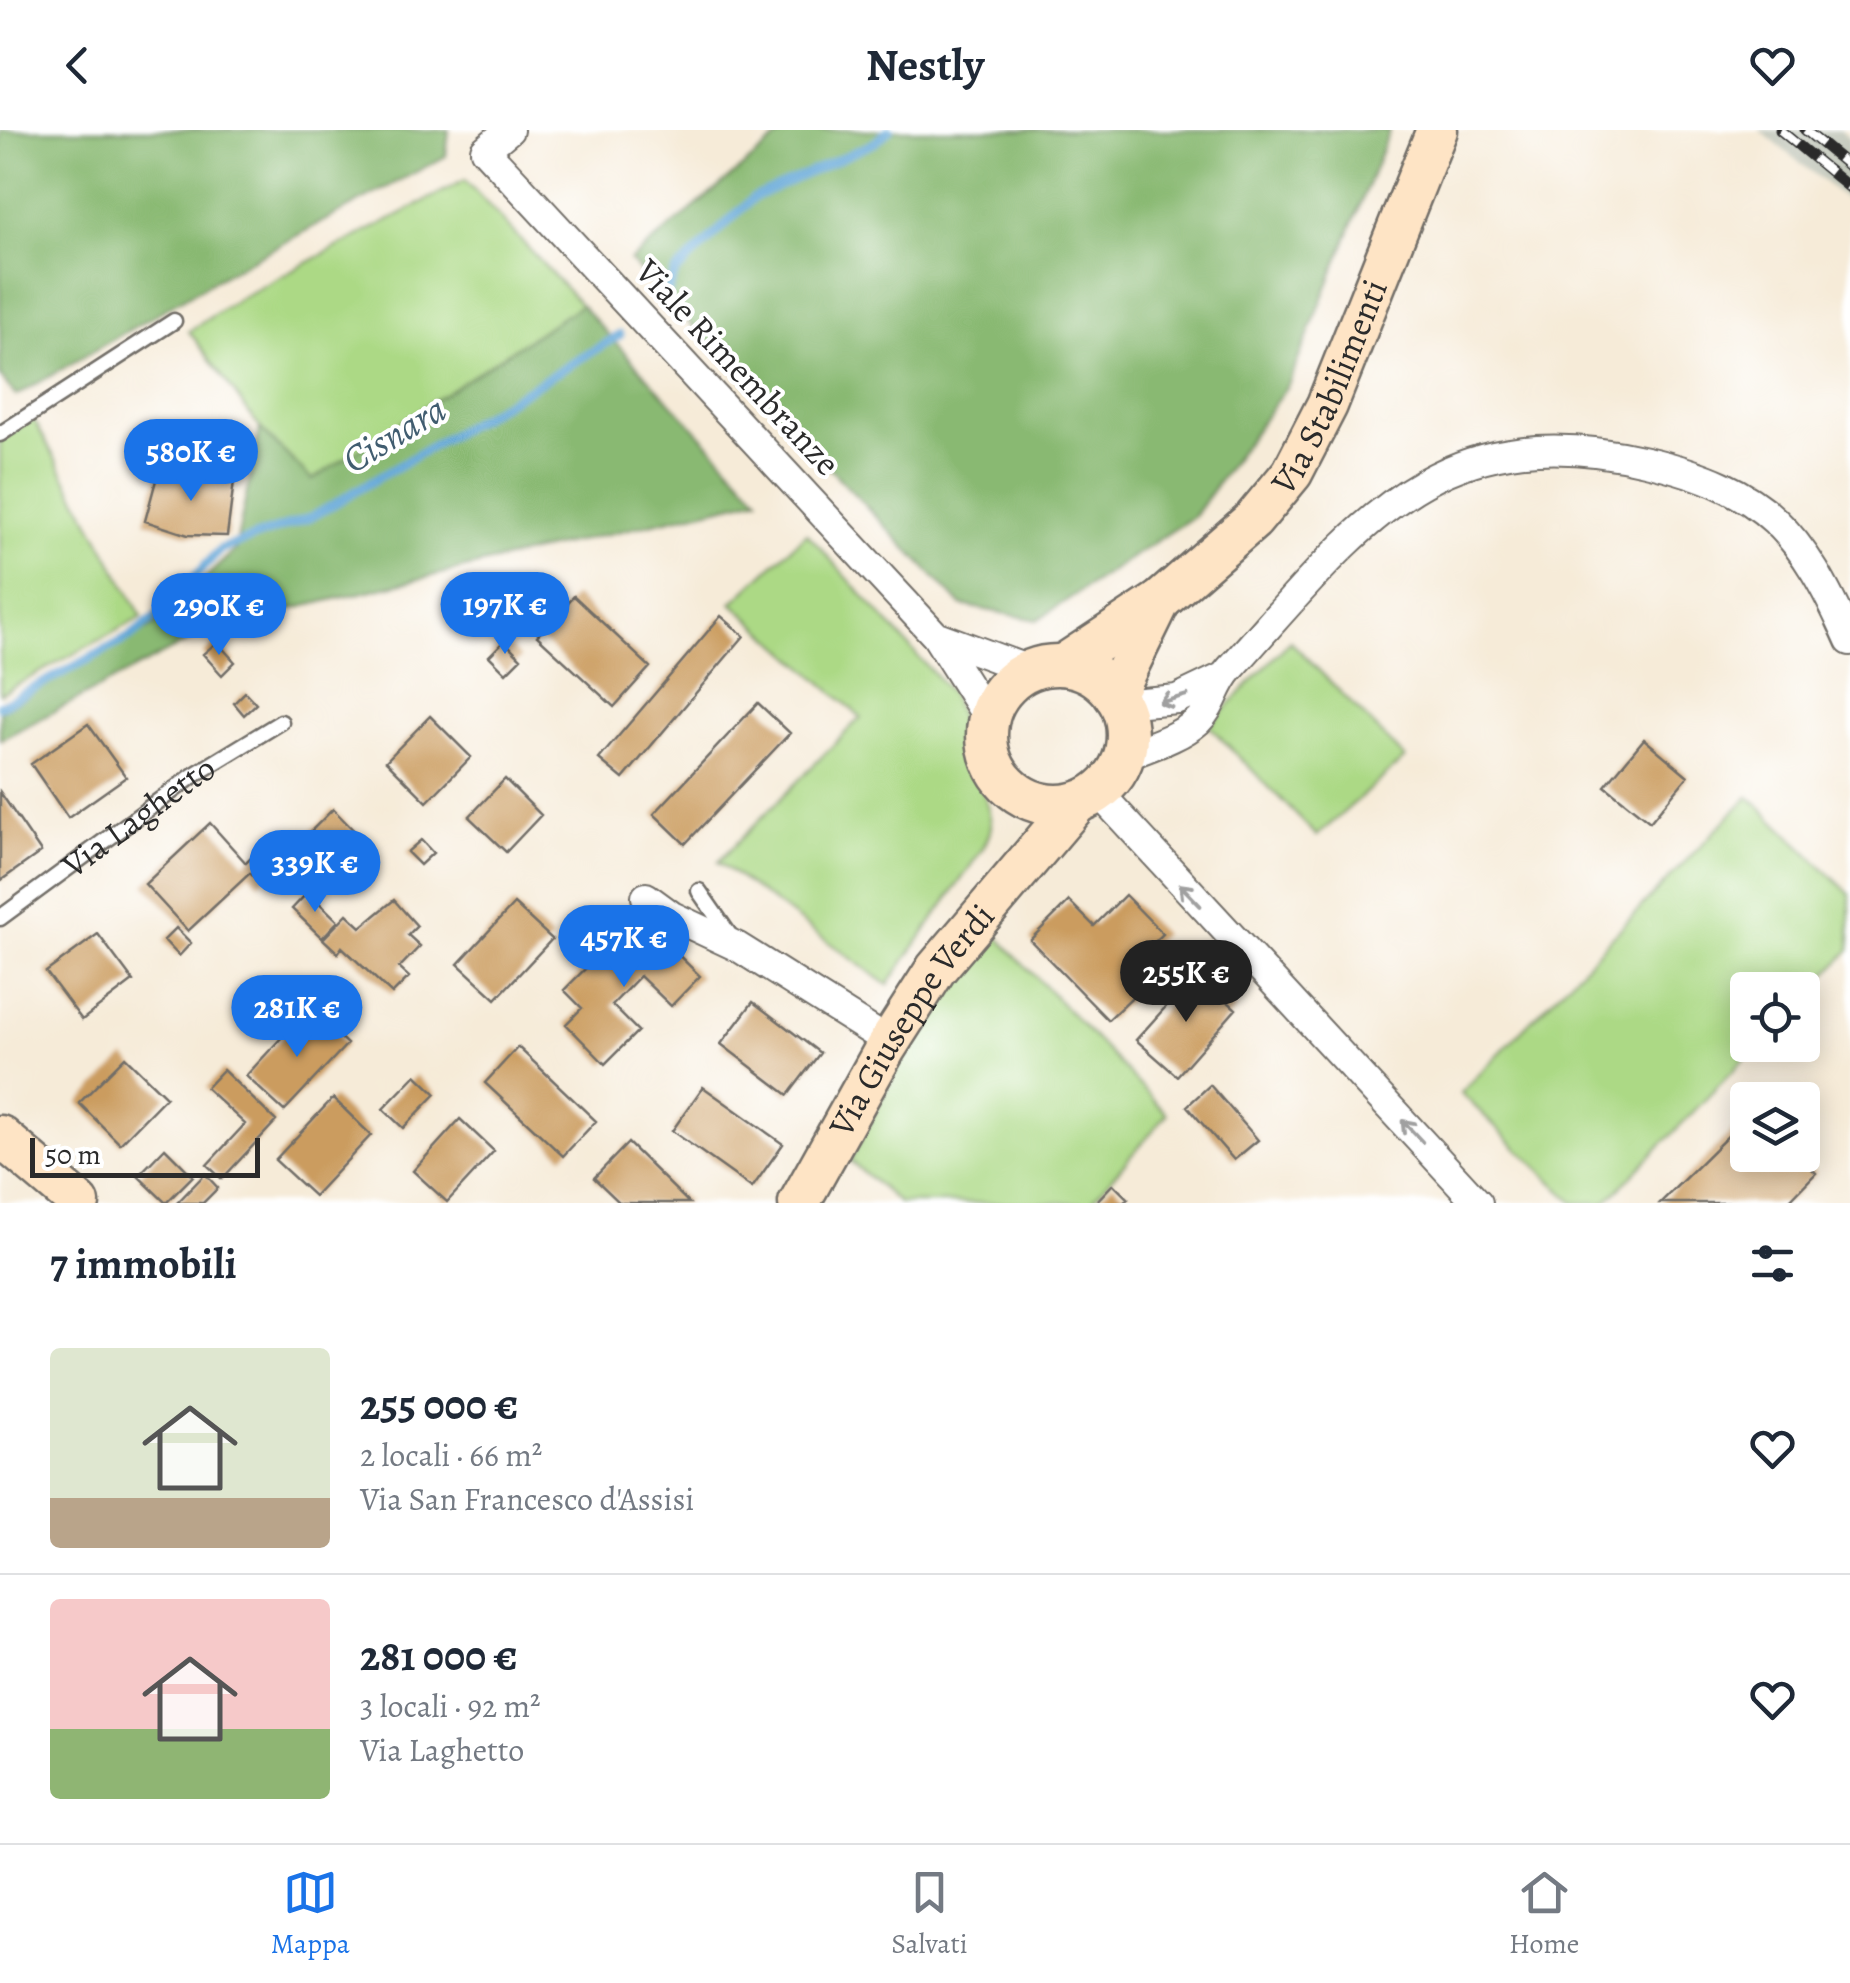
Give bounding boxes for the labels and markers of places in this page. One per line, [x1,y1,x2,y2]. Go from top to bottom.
pin: 580K € [110,419,272,504]
pin: 197K € [424,572,586,657]
pin: 290K € [138,573,300,658]
pin: 339K € [234,830,396,915]
pin: 457K € [543,905,705,990]
pin: 255K € [1105,940,1267,1025]
pin: 281K € [216,975,378,1060]

